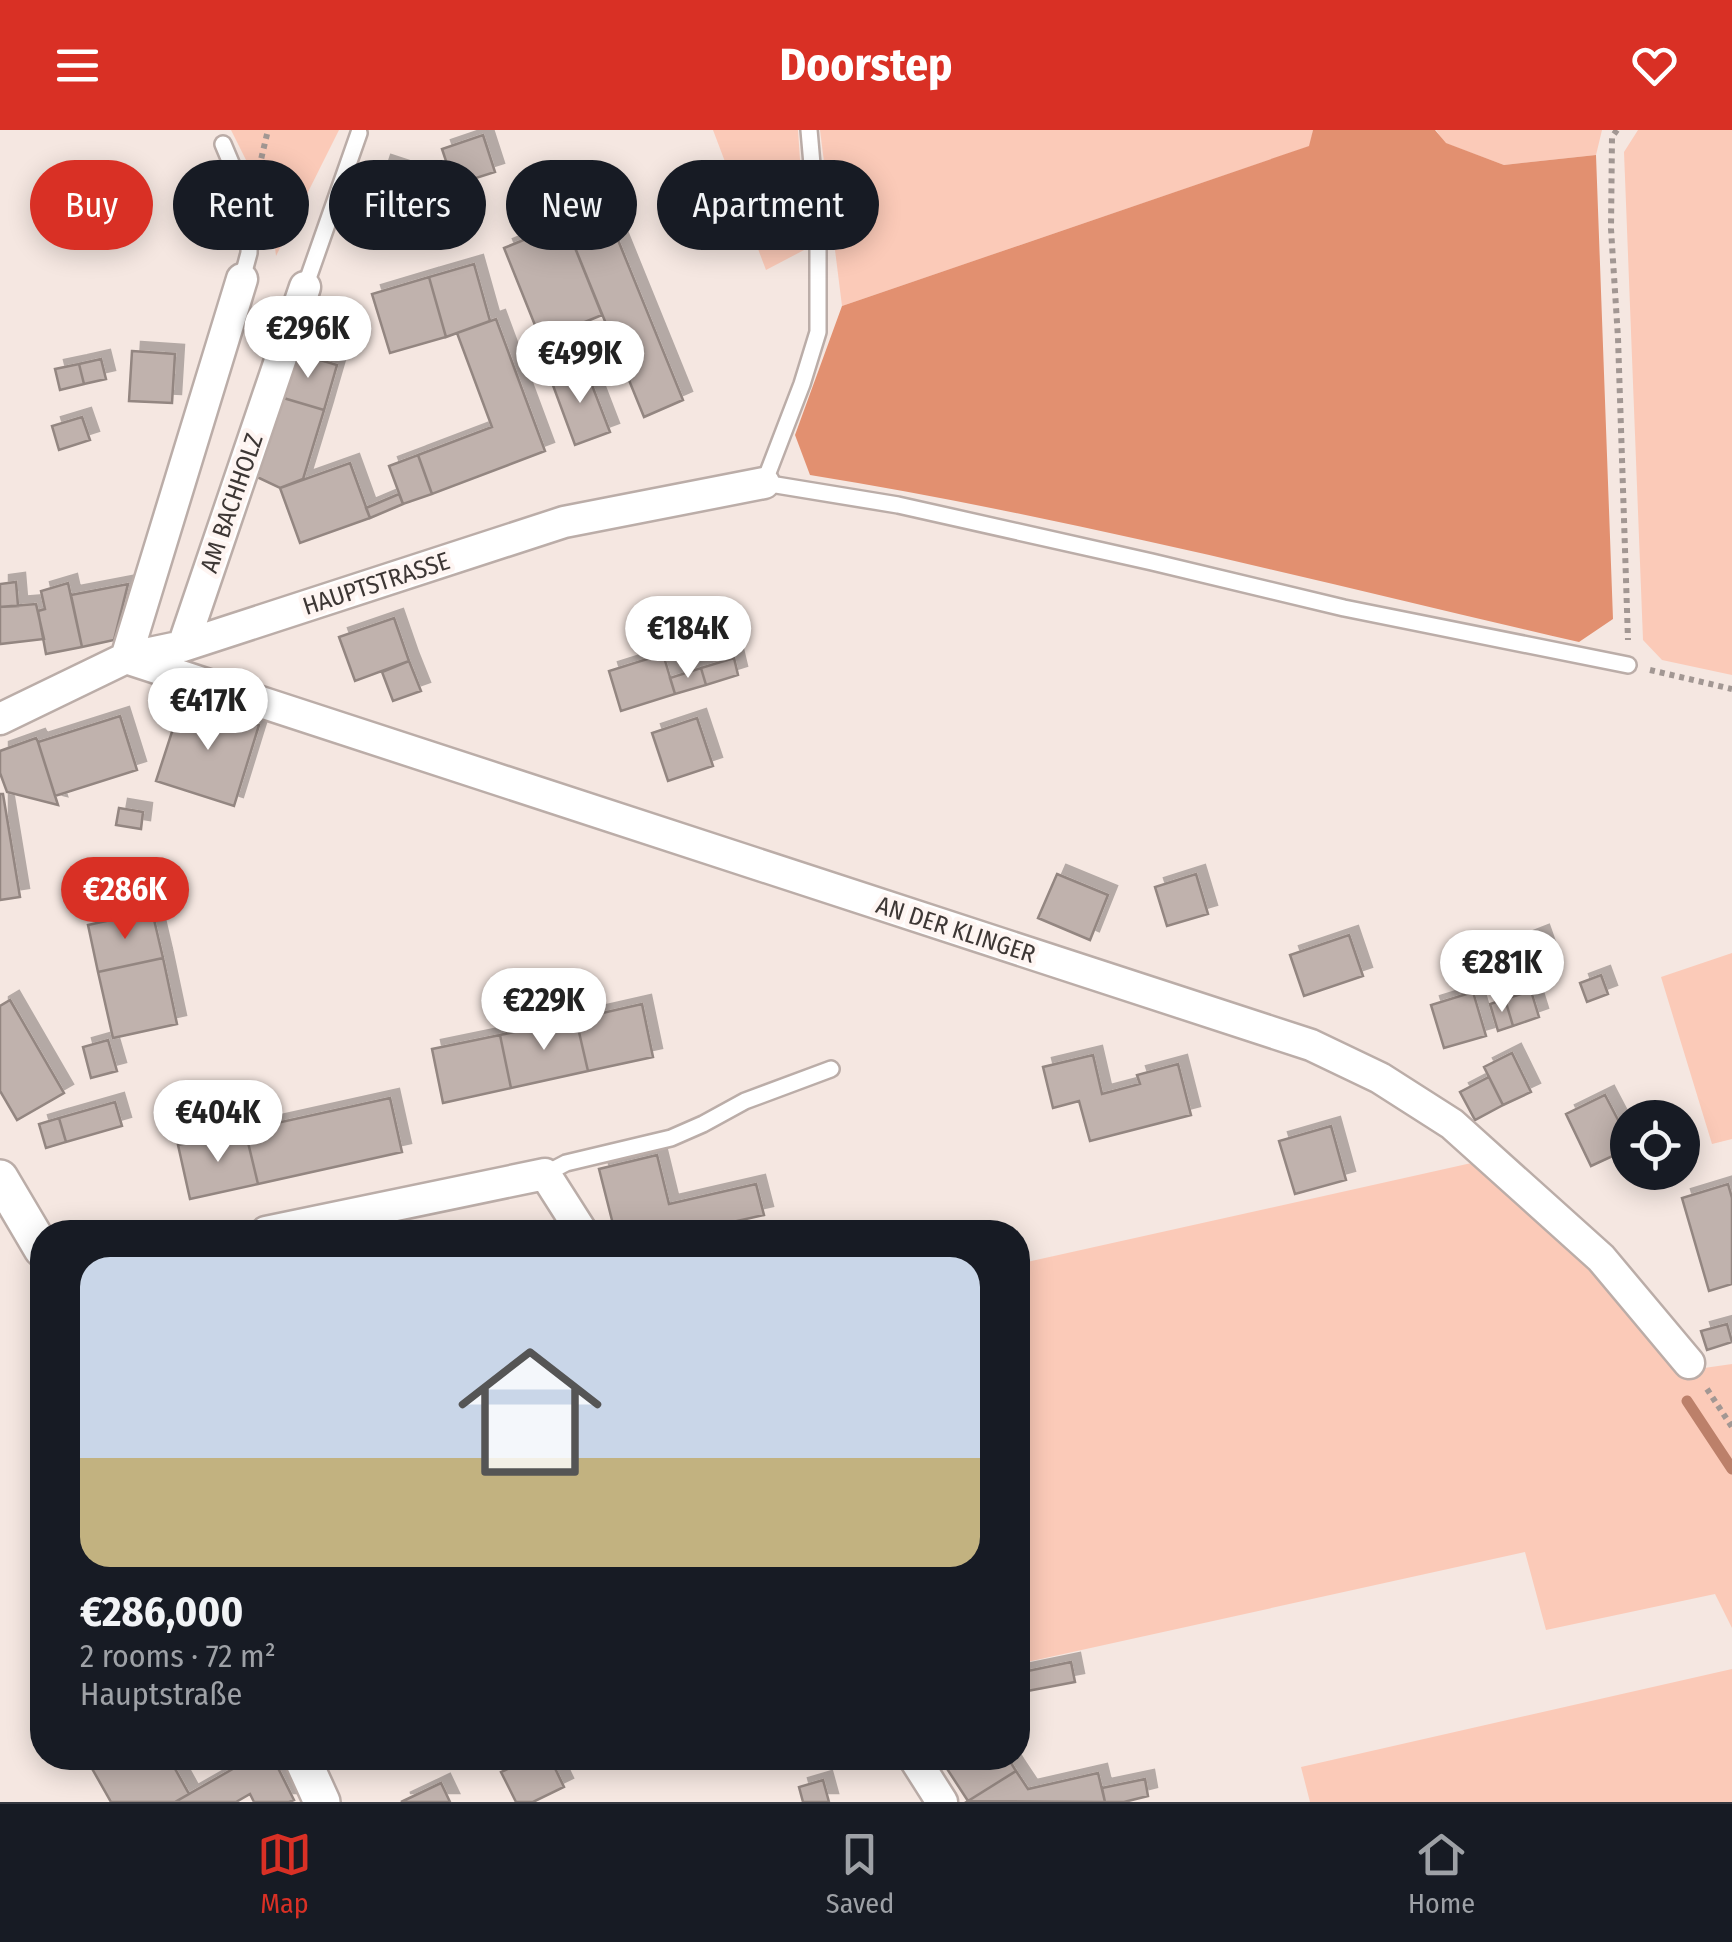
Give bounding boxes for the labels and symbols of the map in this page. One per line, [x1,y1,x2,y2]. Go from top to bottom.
pin: €296K [238,296,378,381]
pin: €499K [510,321,650,406]
street label: AM BACHHOLZ [194,430,270,577]
street label: HAUPTSTRASSE [299,546,454,622]
pin: €184K [618,596,758,681]
pin: €417K [138,668,278,753]
pin: €286K [55,857,195,942]
street label: AN DER KLINGER [872,890,1039,970]
pin: €281K [1432,930,1572,1015]
pin: €229K [474,968,614,1053]
pin: €404K [148,1080,288,1165]

